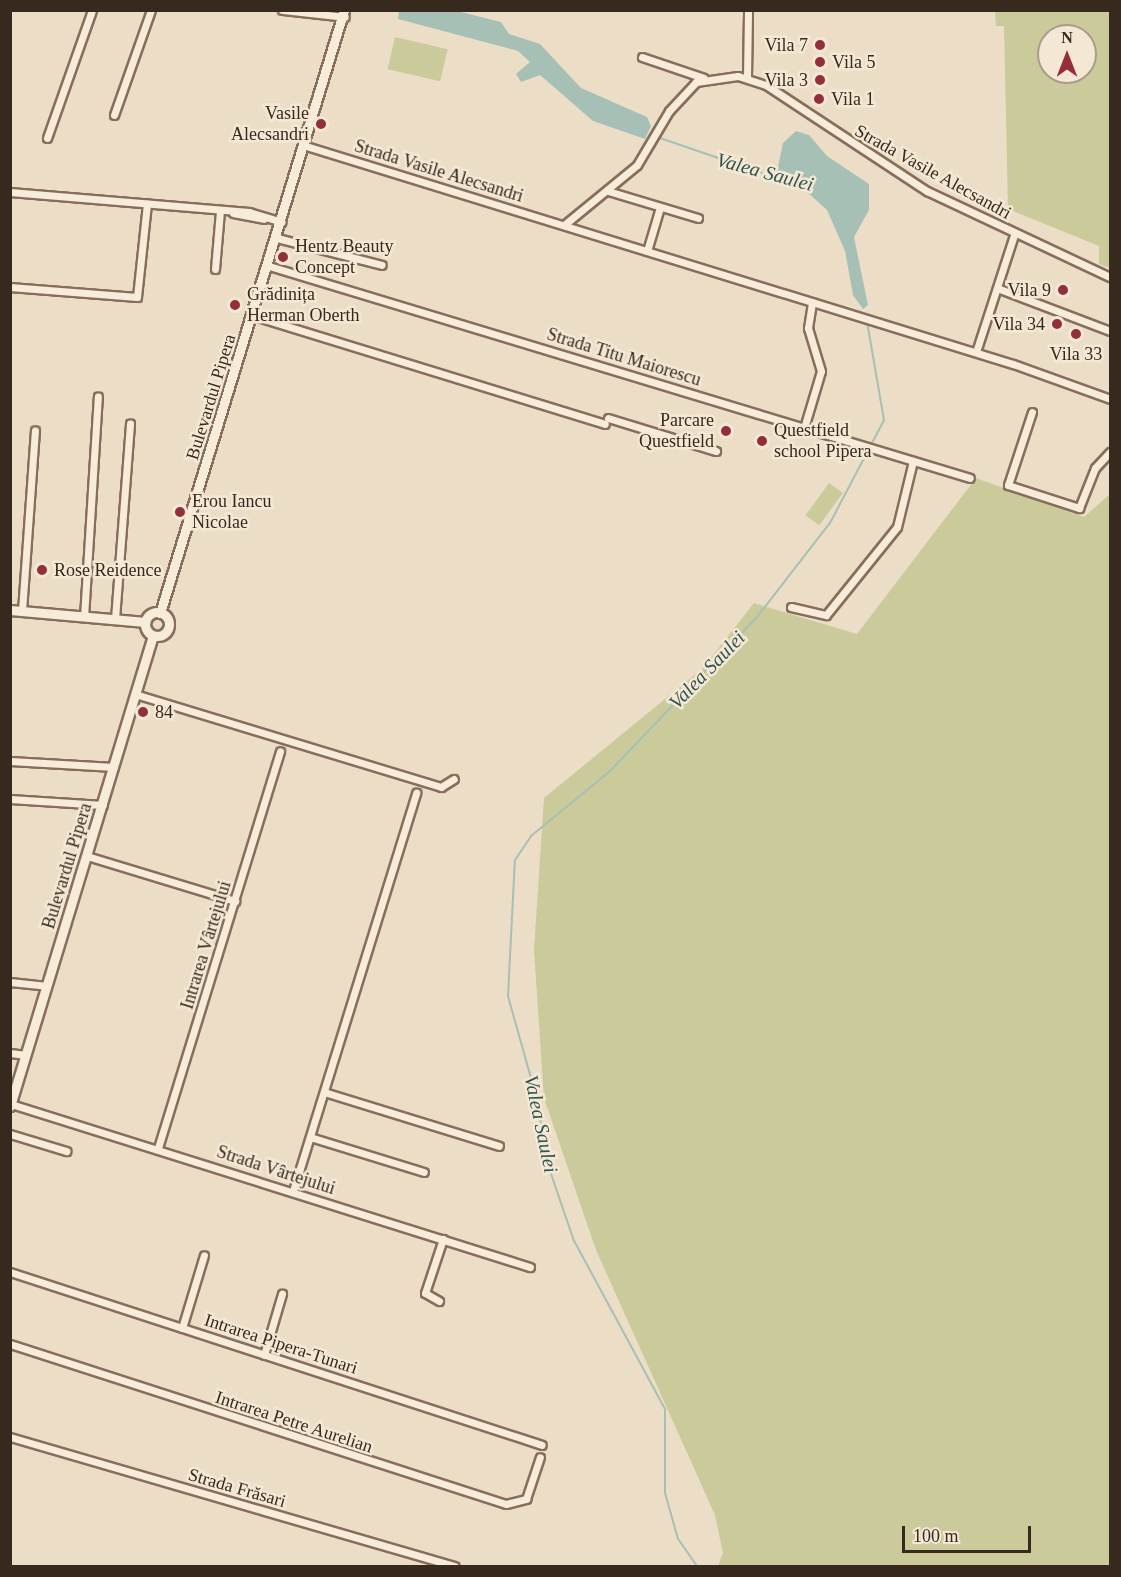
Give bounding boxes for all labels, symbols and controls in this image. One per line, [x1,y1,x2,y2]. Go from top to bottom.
north arrow [1037,24,1097,84]
text: N [1061,29,1073,46]
place label: Vila 7 [765,34,808,56]
marker: Vila 7 [813,38,827,52]
place label: Vila 5 [832,51,875,73]
marker: Vila 5 [813,55,827,69]
place label: Vila 3 [765,69,808,91]
marker: Vila 3 [813,73,827,87]
place label: Vila 1 [831,88,874,110]
marker: Vila 1 [812,92,826,106]
place label: Vasile Alecsandri [231,103,309,146]
marker: Vasile Alecsandri [314,117,328,131]
street label: Strada Vasile Alecsandri [850,120,1016,224]
street label: Strada Vasile Alecsandri [351,135,527,207]
water label: Valea Saulei [714,148,816,196]
place label: Hentz Beauty Concept [295,236,393,278]
marker: Hentz Beauty Concept [276,250,290,264]
place label: Vila 9 [1008,279,1051,301]
marker: Vila 9 [1056,283,1070,297]
place label: Grădinița Herman Oberth [247,284,359,326]
marker: Grădinița Herman Oberth [228,298,242,312]
place label: Vila 34 [993,313,1045,335]
marker: Vila 34 [1050,317,1064,331]
street label: Strada Titu Maiorescu [544,323,704,391]
marker: Vila 33 [1069,327,1083,341]
street label: Bulevardul Pipera [182,331,240,463]
place label: Vila 33 [1050,343,1102,365]
place label: Parcare Questfield [639,410,714,452]
place label: Questfield school Pipera [774,420,871,462]
marker: Parcare Questfield [719,424,733,438]
marker: Questfield school Pipera [755,434,769,448]
place label: Erou Iancu Nicolae [192,491,271,534]
marker: Erou Iancu Nicolae [173,505,187,519]
place label: Rose Reidence [54,559,161,581]
marker: Rose Reidence [35,563,49,577]
water label: Valea Saulei [664,626,750,714]
place label: 84 [155,701,173,723]
marker: 84 [136,705,150,719]
street label: Bulevardul Pipera [38,800,96,932]
street label: Intrarea Vârtejului [176,878,236,1012]
water label: Valea Saulei [519,1073,563,1175]
street label: Strada Vârtejului [214,1141,338,1199]
street label: Intrarea Pipera-Tunari [202,1309,360,1379]
street label: Intrarea Petre Aurelian [212,1386,376,1458]
street label: Strada Frăsari [186,1464,288,1512]
scale bar [905,1514,1034,1552]
text: 100 m [913,1526,959,1546]

